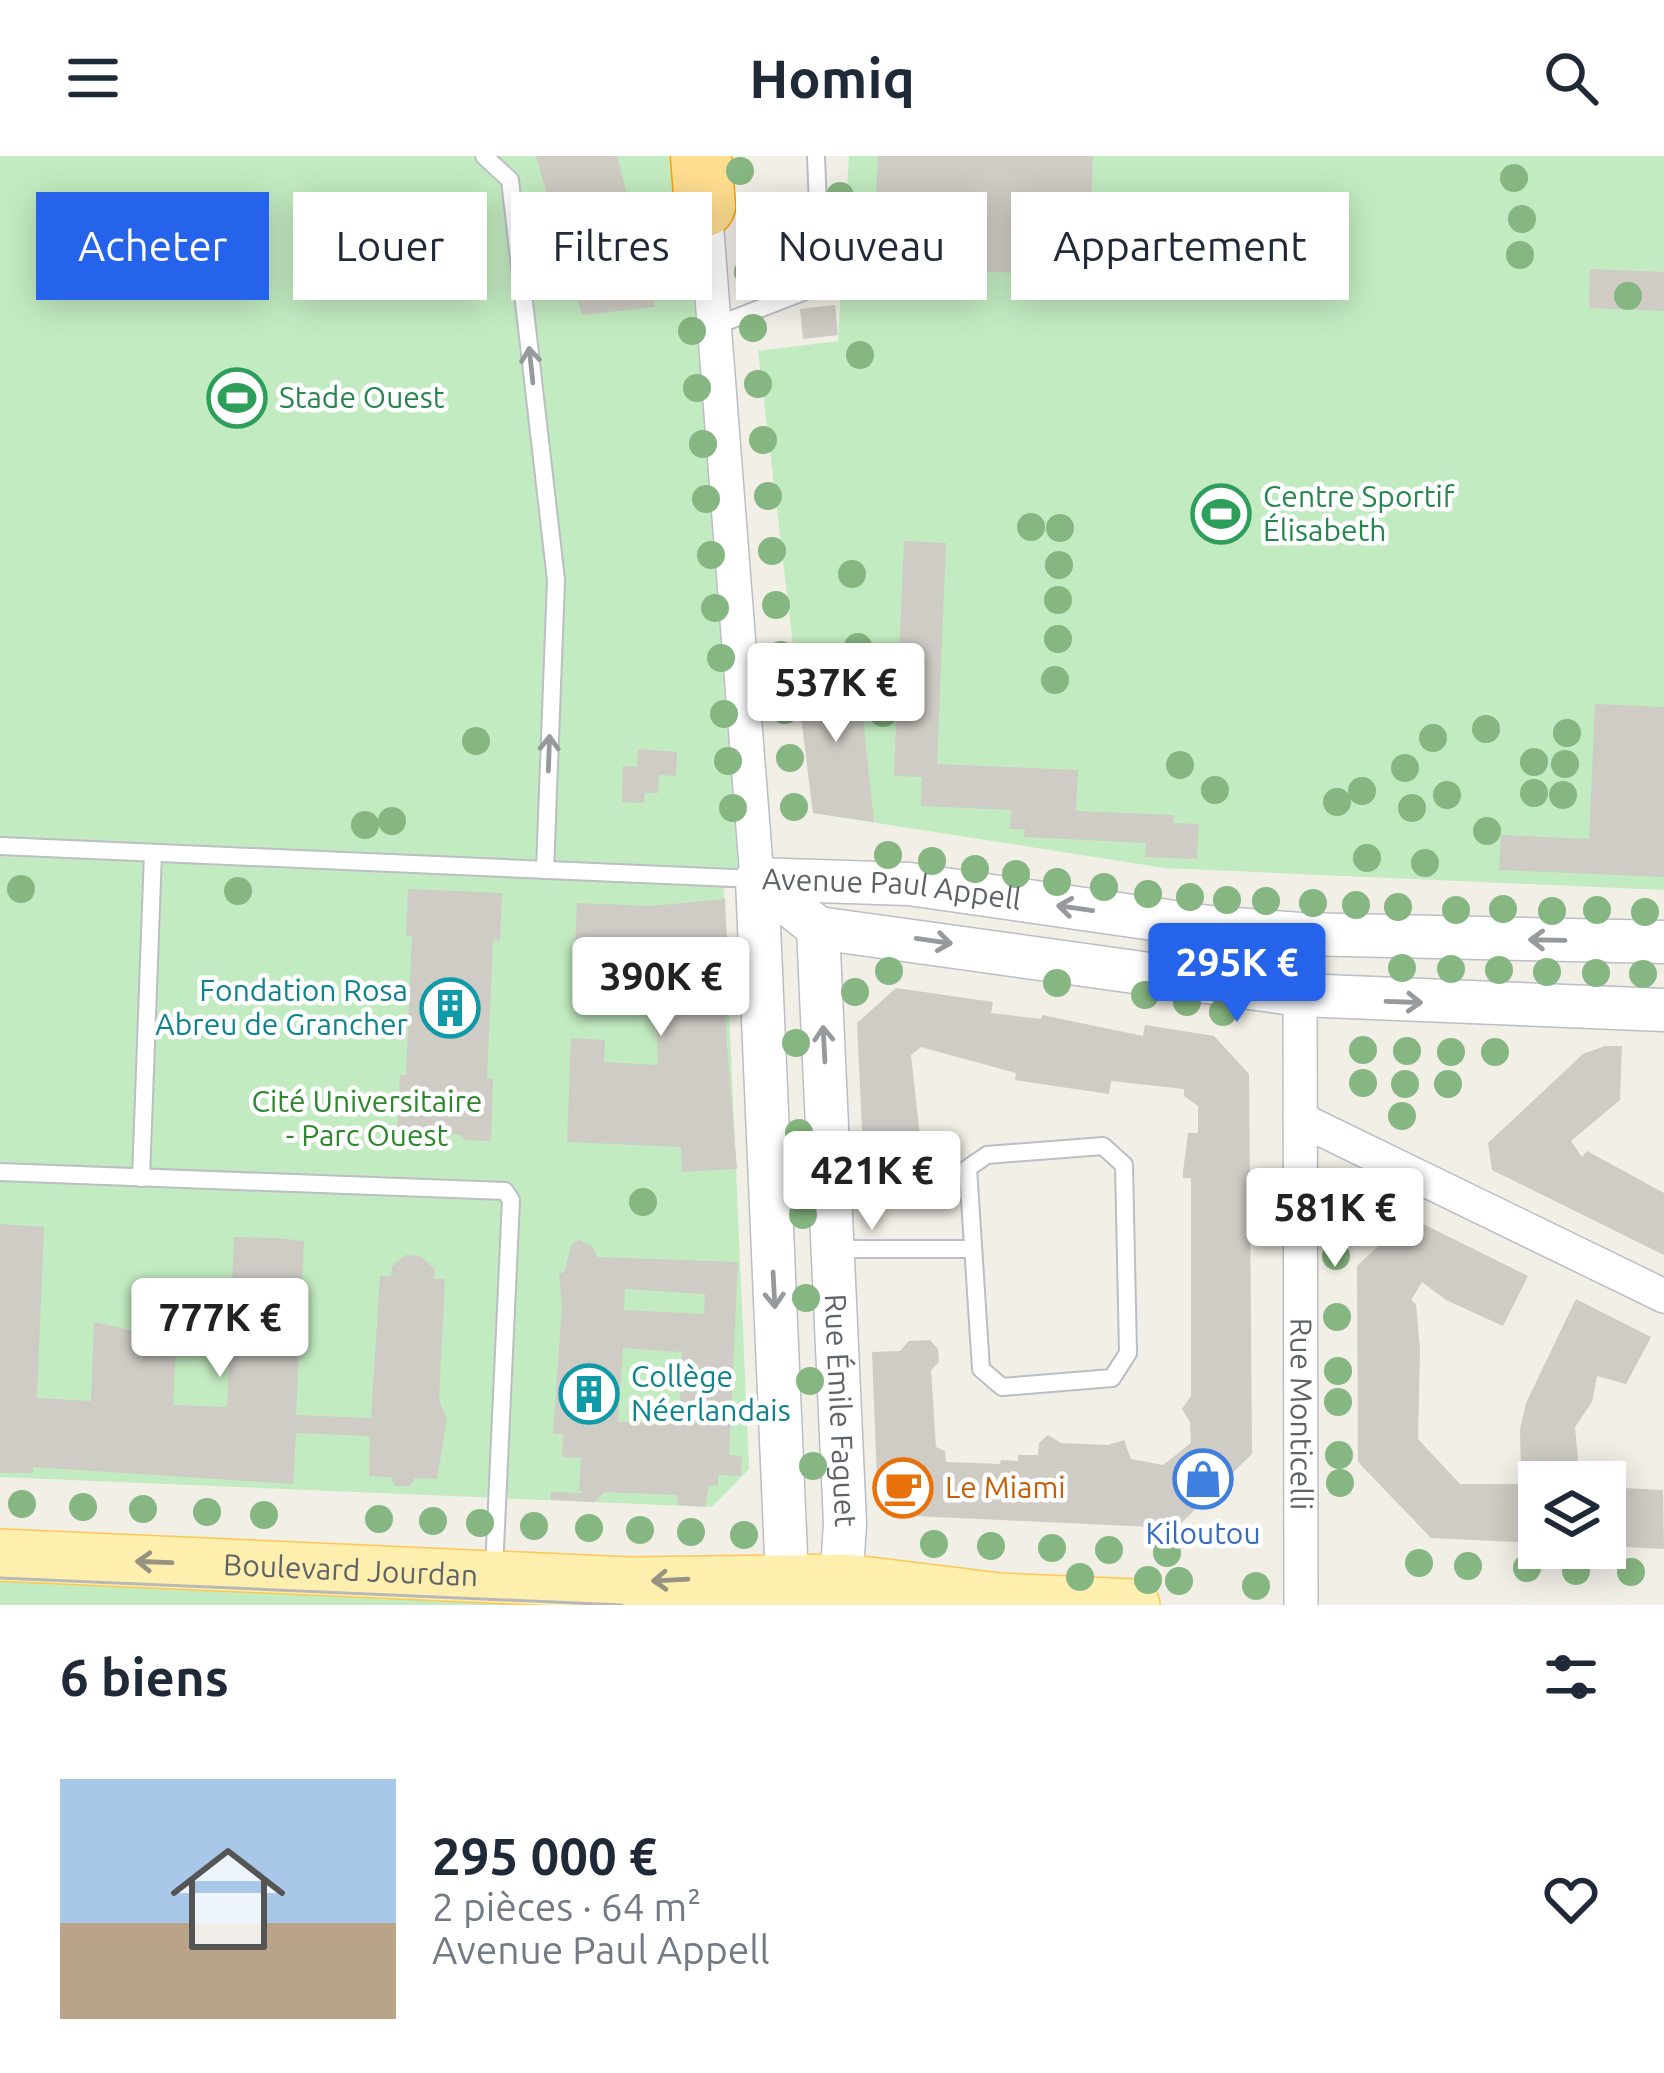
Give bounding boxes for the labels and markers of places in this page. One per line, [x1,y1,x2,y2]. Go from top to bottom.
sports icon: Stade Ouest [206,367,268,429]
place label: Stade Ouest [279,380,445,414]
place label: Centre Sportif Élisabeth [1263,479,1455,547]
sports icon: Centre Sportif Élisabeth [1190,483,1252,545]
pin: 537K € [738,643,934,745]
pin: 295K € [1139,923,1335,1025]
pin: 390K € [563,937,759,1039]
place label: Fondation Rosa Abreu de Grancher [155,973,409,1041]
building icon: Fondation Rosa Abreu de Grancher [419,977,481,1039]
pin: 421K € [774,1131,970,1233]
pin: 581K € [1237,1168,1433,1270]
pin: 777K € [122,1278,318,1380]
place label: Collège Néerlandais [631,1359,791,1427]
building icon: Collège Néerlandais [558,1363,620,1425]
shop icon: Kiloutou [1172,1448,1234,1510]
cafe icon: Le Miami [872,1457,934,1519]
place label: Le Miami [945,1470,1066,1504]
place label: Kiloutou [1145,1516,1261,1550]

